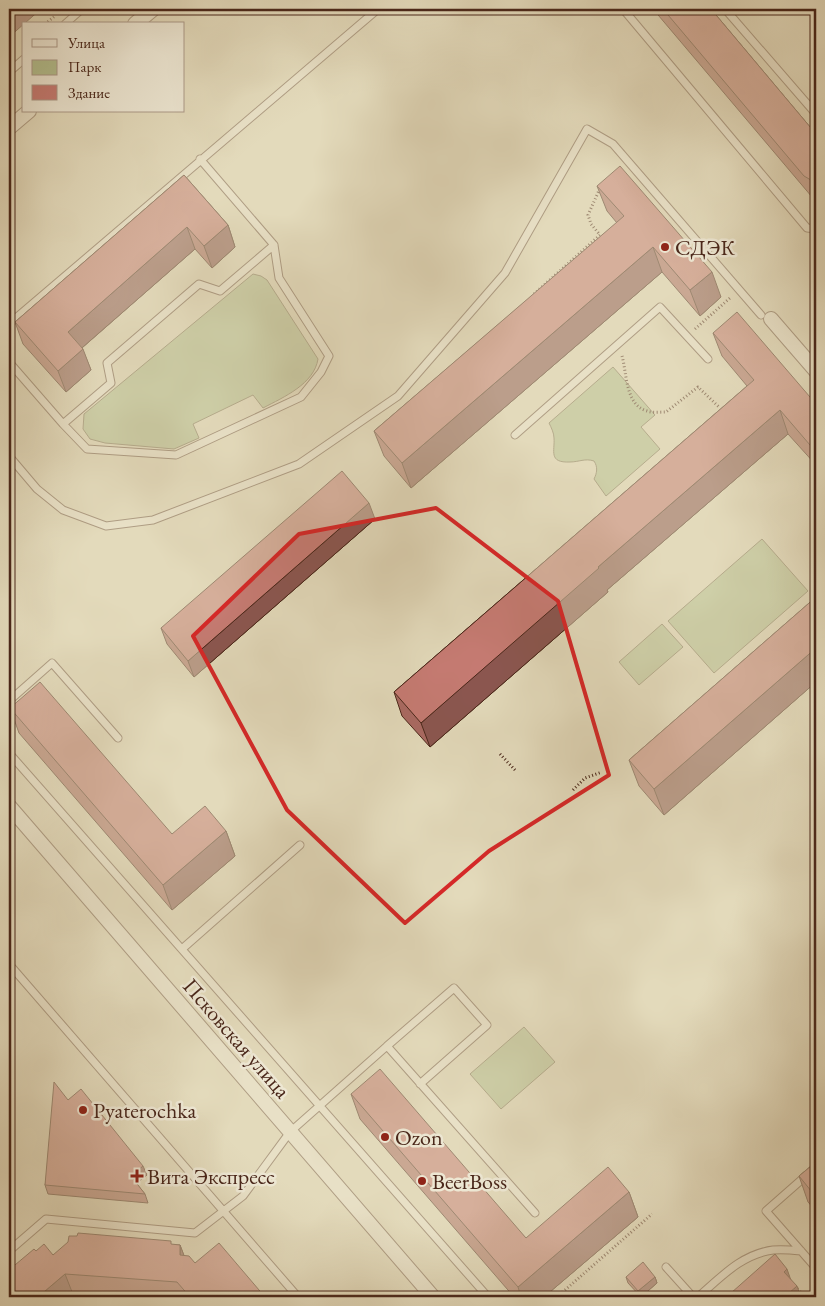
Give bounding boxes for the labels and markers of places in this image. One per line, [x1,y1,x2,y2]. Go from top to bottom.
place label: СДЭК [675,233,735,262]
marker: СДЭК [659,241,671,253]
place label: Pyaterochka [93,1096,197,1125]
marker: Pyaterochka [77,1104,89,1116]
place label: Ozon [395,1123,443,1152]
marker: Ozon [379,1131,391,1143]
place label: Вита Экспресс [147,1162,275,1191]
place label: BeerBoss [432,1167,507,1196]
marker: Вита Экспресс [131,1170,143,1182]
marker: BeerBoss [416,1175,428,1187]

